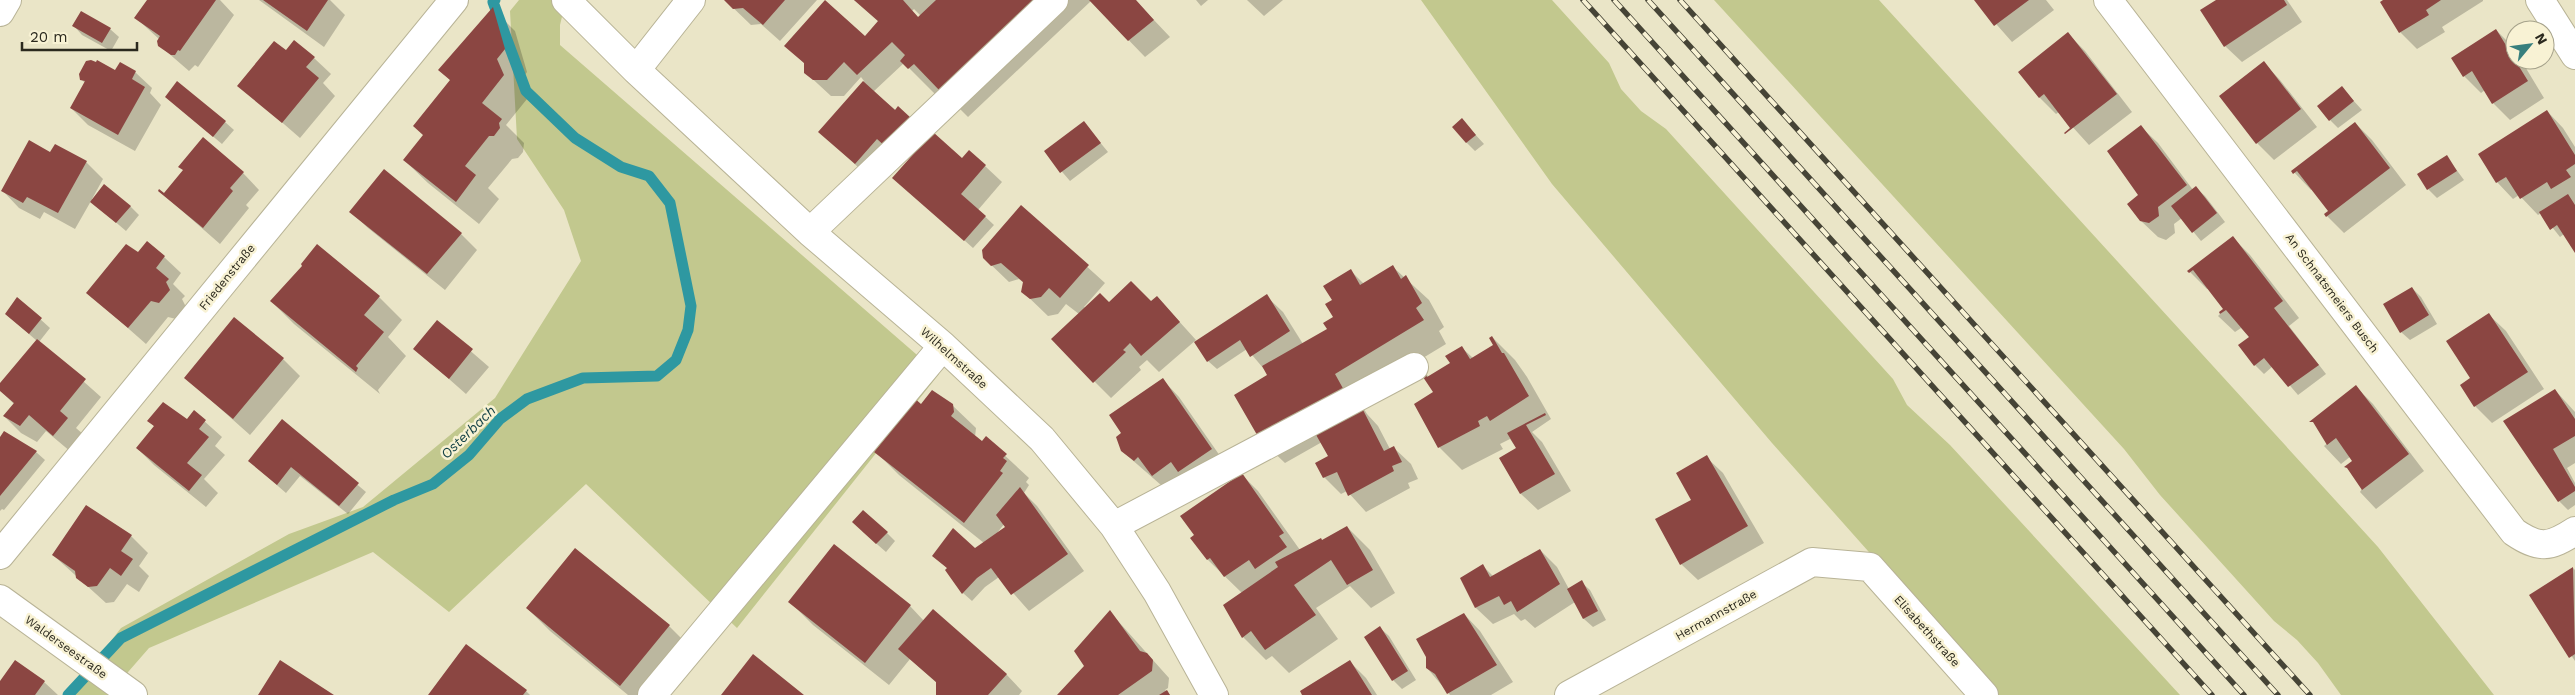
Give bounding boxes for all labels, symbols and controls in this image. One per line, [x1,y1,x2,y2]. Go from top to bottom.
scale bar [22,20,138,52]
north arrow [2505,20,2555,70]
text: 20 m [30,28,68,46]
text: N [2532,30,2551,47]
street label: An Schnatsmeiers Busch [2283,231,2381,355]
street label: Friedenstraße [196,241,258,313]
street label: Wilhelmstraße [918,324,990,392]
water label: Osterbach [437,402,499,462]
street label: Hermannstraße [1673,587,1759,643]
street label: Elisabethstraße [1891,592,1963,670]
street label: Walderseestraße [22,613,110,682]

